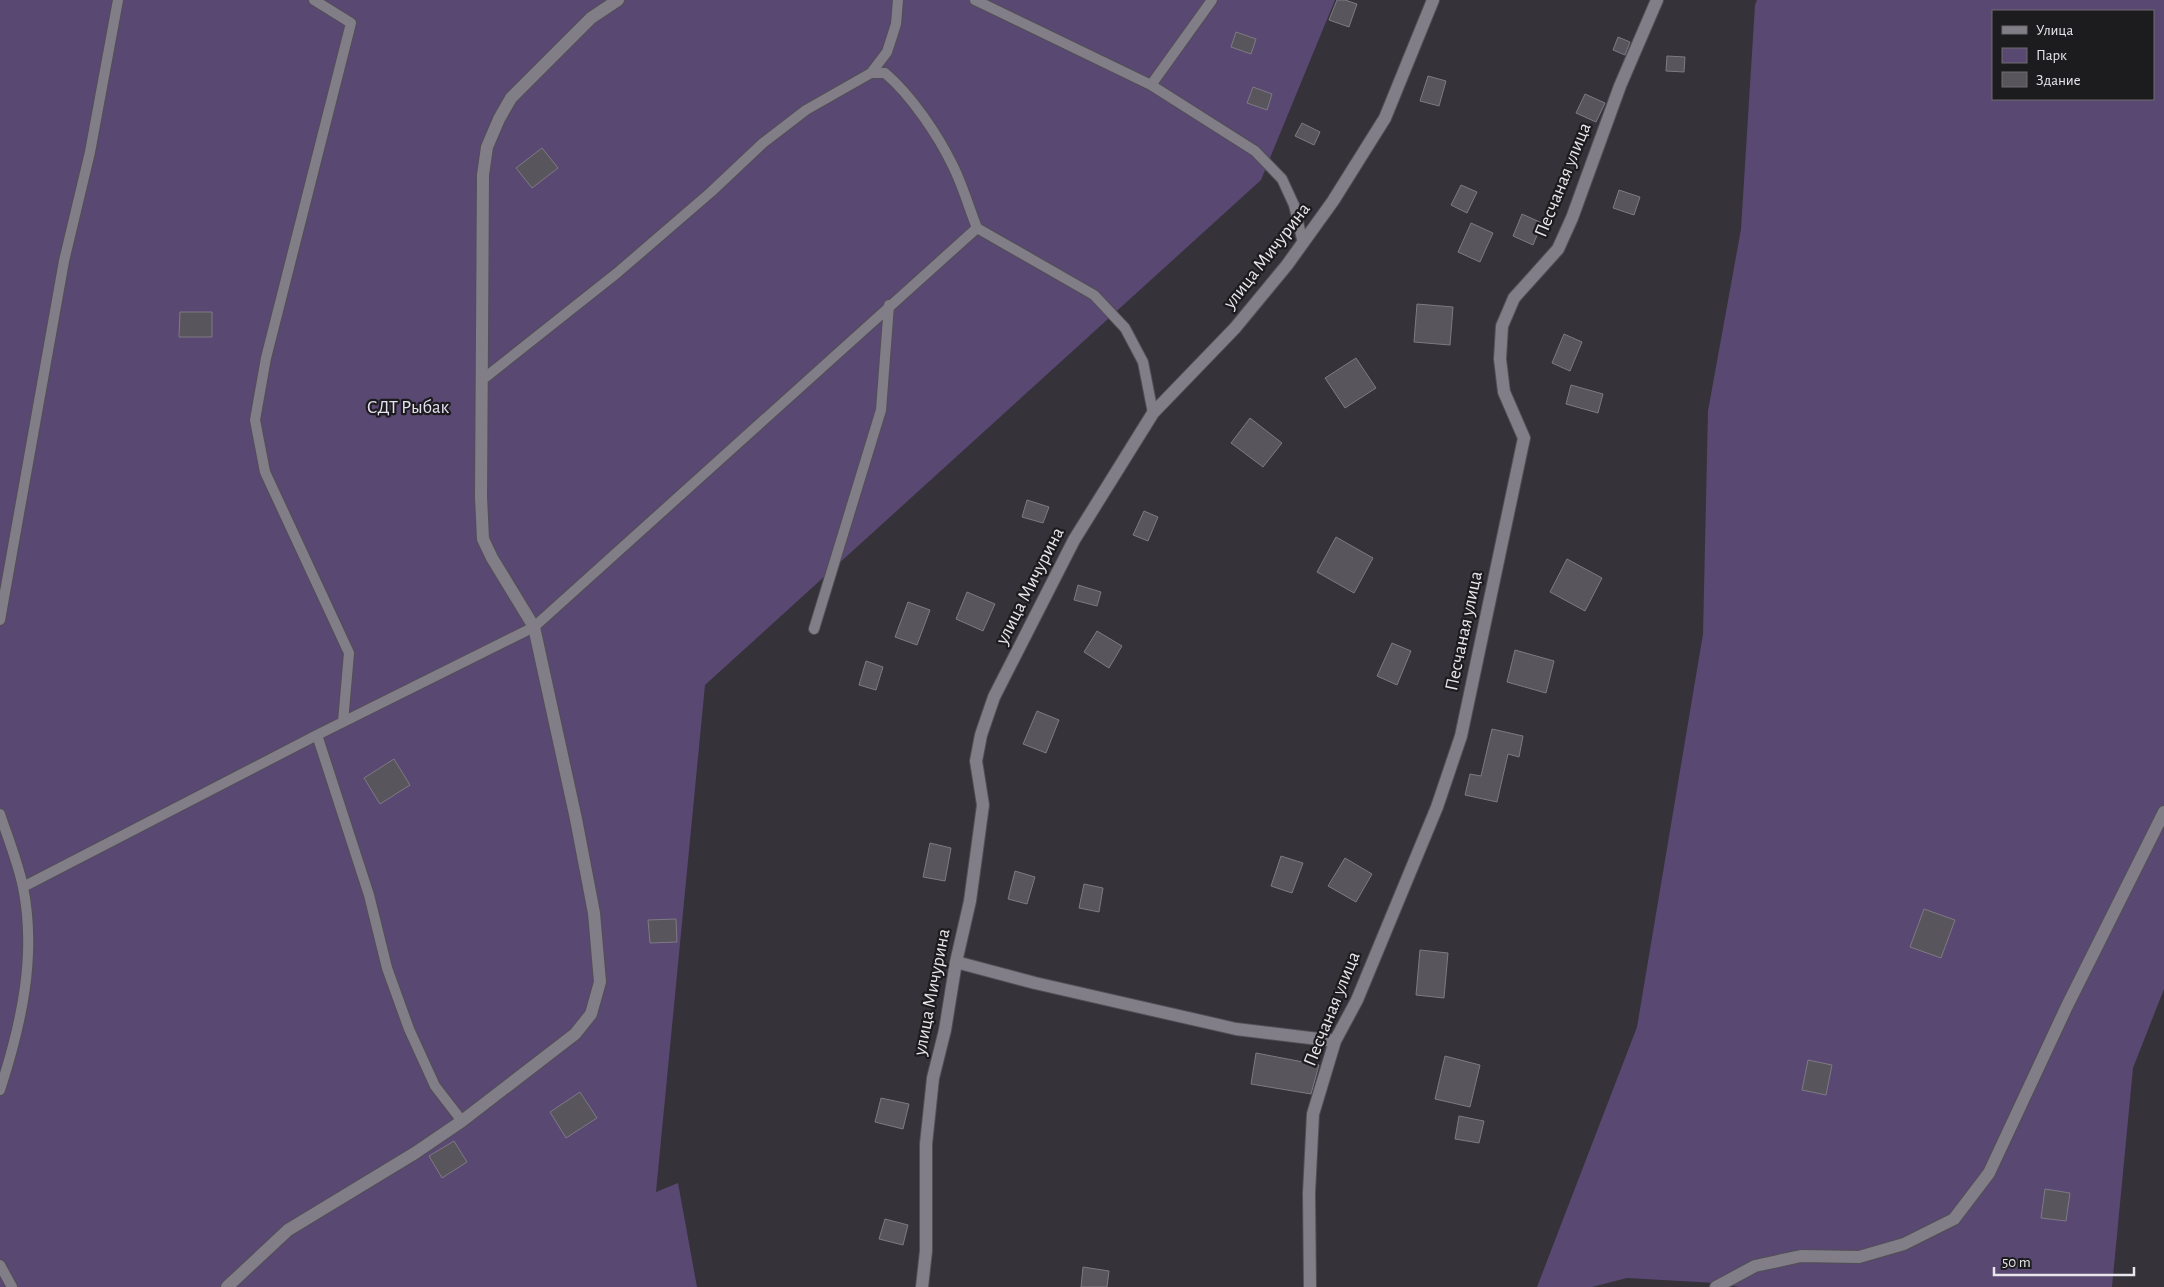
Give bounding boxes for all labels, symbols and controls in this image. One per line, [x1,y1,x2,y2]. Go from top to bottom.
legend [1992,10,2154,100]
text: Улица [2036,23,2073,38]
text: Парк [2036,48,2067,63]
text: Здание [2036,73,2081,88]
street label: Песчаная улица [1531,120,1595,240]
street label: улица Мичурина [1219,199,1314,313]
park label: СДТ Рыбак [367,398,449,417]
street label: улица Мичурина [992,524,1068,649]
street label: Песчаная улица [1442,569,1486,693]
street label: улица Мичурина [910,927,954,1058]
street label: Песчаная улица [1300,949,1364,1069]
scale bar [1994,1244,2134,1276]
text: 50 m [2002,1255,2031,1270]

